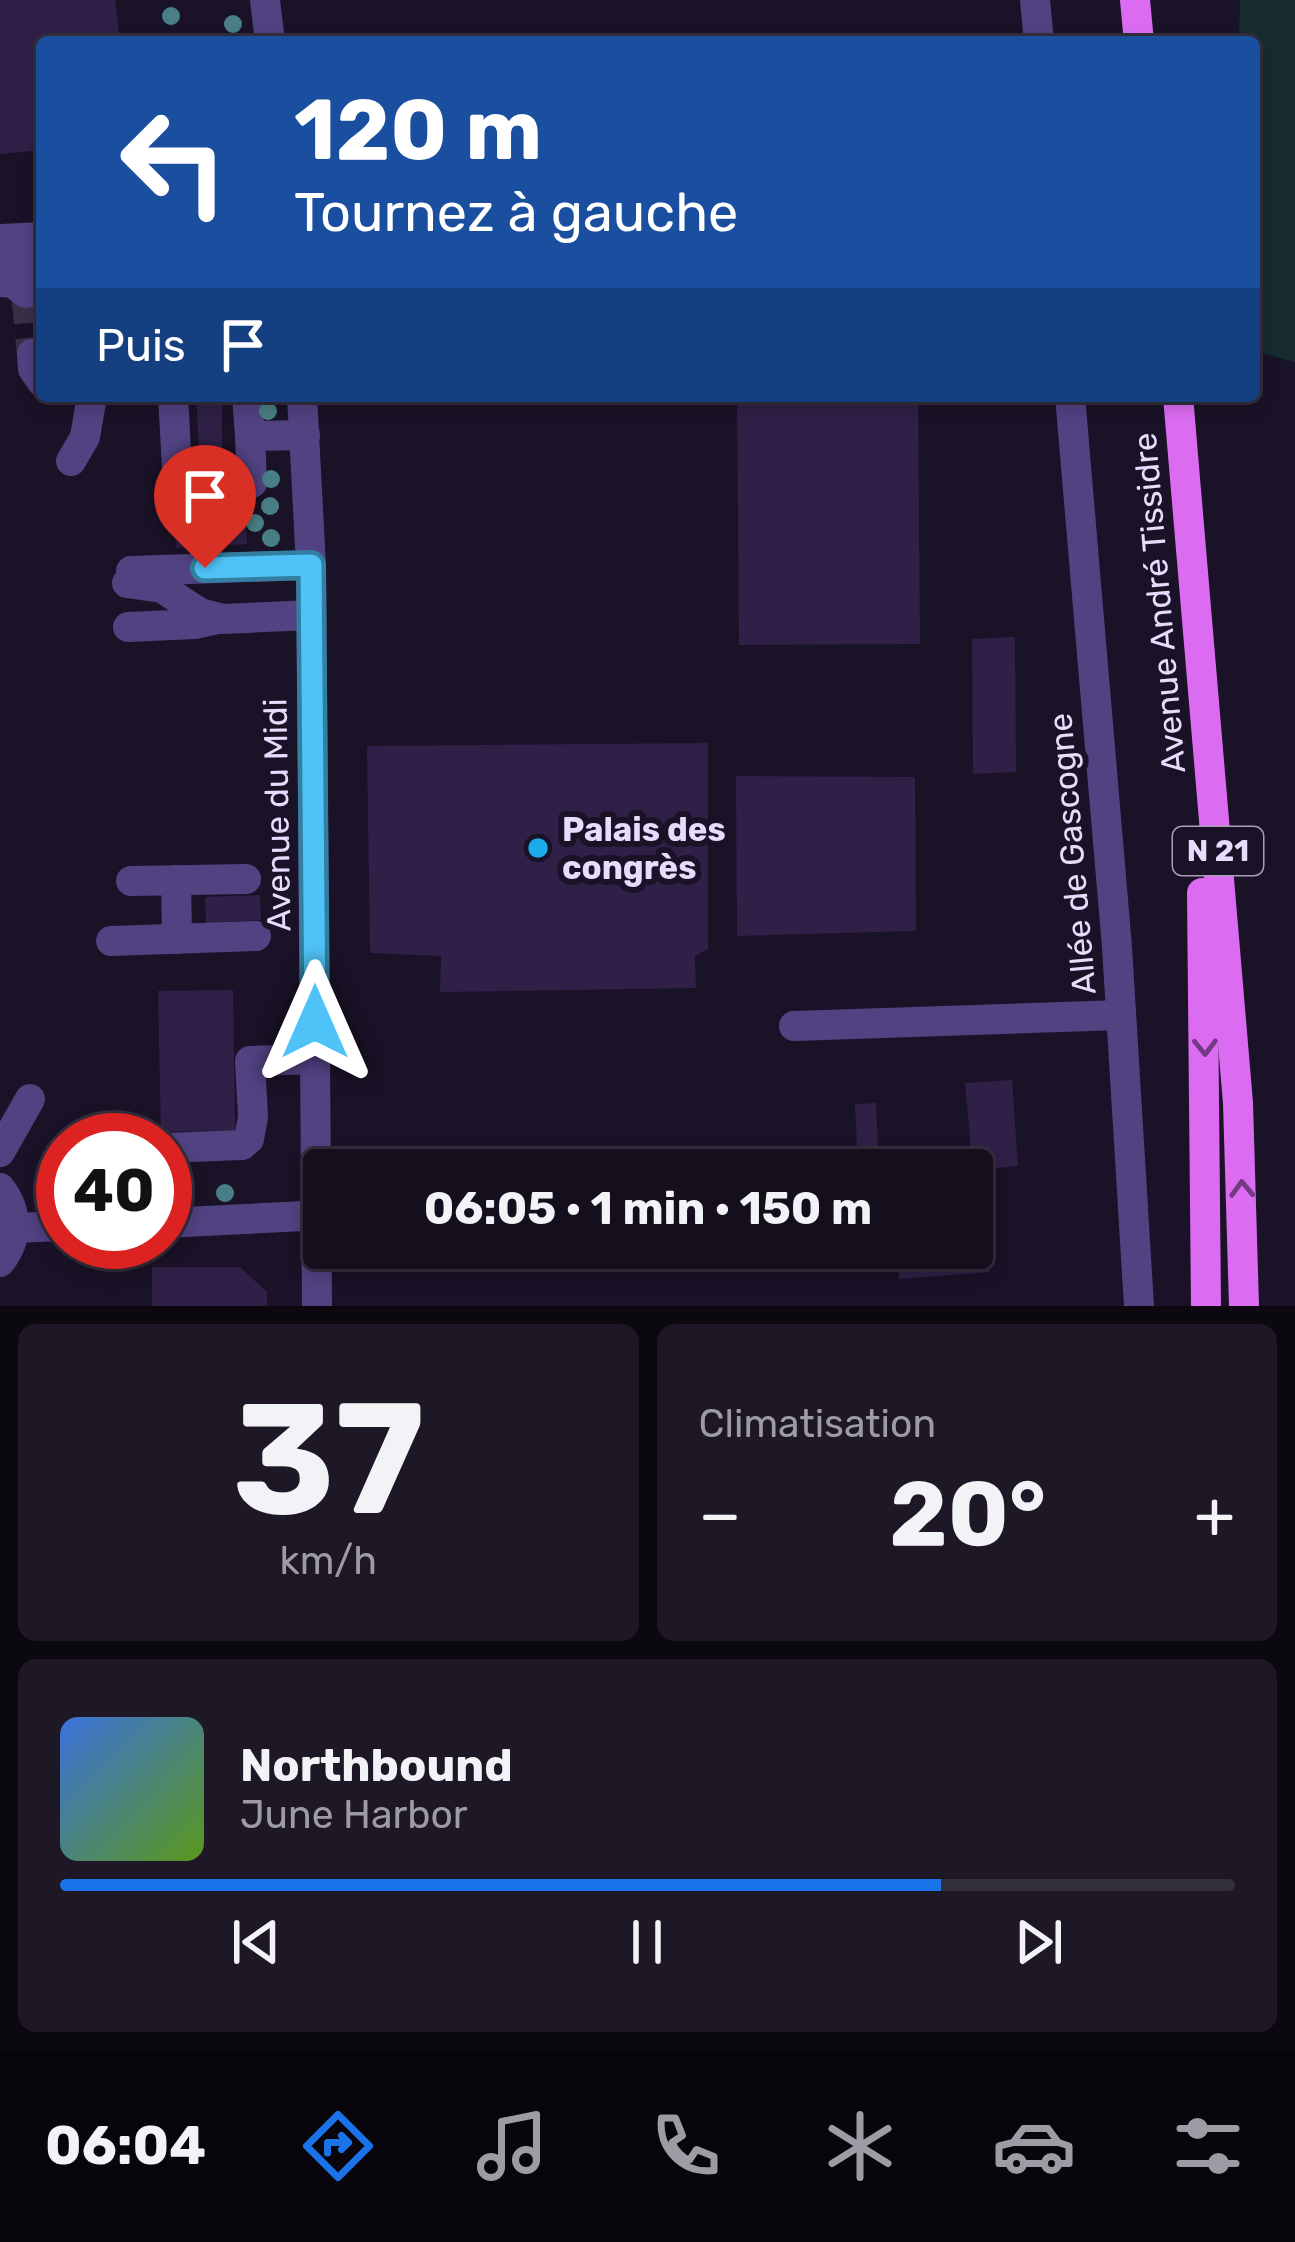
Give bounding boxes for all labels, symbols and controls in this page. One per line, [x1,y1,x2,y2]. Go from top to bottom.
text: 120 m [294,80,542,180]
icon: left [96,84,252,240]
text: Tournez à gauche [294,181,738,245]
icon: arrive [210,312,276,378]
text: Puis [96,319,186,372]
street label: Avenue André Tissidre [1125,431,1193,775]
pin [154,445,256,568]
icon: arrive [172,463,238,529]
street label: Avenue du Midi [255,698,299,932]
street label: Allée de Gascogne [1040,712,1104,996]
place label: Palais des congrès [562,810,726,887]
road number: N 21 [1173,827,1263,875]
marker: Palais des congrès [525,835,551,861]
position arrow [252,959,378,1085]
one-way arrow [1192,1038,1218,1057]
speed limit sign: 40 [36,1113,192,1269]
one-way arrow [1229,1179,1255,1198]
text: 06:05 · 1 min · 150 m [424,1182,872,1235]
text: 37 [232,1367,424,1552]
text: Climatisation [699,1401,936,1447]
text: 20° [889,1461,1046,1568]
text: − [699,1475,741,1554]
text: + [1194,1475,1235,1554]
text: km/h [280,1538,377,1584]
text: Northbound [240,1739,513,1792]
text: June Harbor [240,1792,468,1838]
icon: previous [223,1909,289,1975]
icon: pause [614,1909,680,1975]
icon: next [1006,1909,1072,1975]
icon: directions [296,2104,380,2188]
icon: music [470,2104,554,2188]
icon: phone [644,2104,728,2188]
icon: climate [818,2104,902,2188]
icon: car [992,2104,1076,2188]
icon: filters [1166,2104,1250,2188]
text: 06:04 [45,2114,206,2178]

